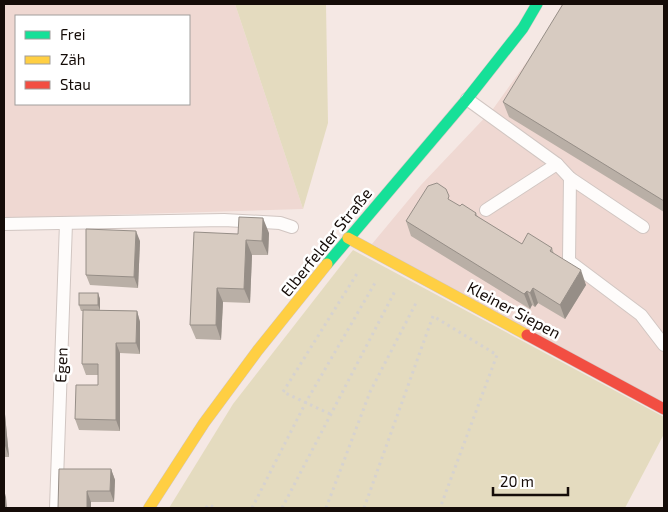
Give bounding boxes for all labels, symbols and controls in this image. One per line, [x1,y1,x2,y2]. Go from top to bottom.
legend [15,15,190,105]
text: Frei [60,25,85,43]
text: Zäh [60,50,85,68]
text: Stau [60,75,91,93]
street label: Elberfelder Straße [276,184,375,300]
street label: Kleiner Siepen [464,277,564,342]
street label: Egen [50,347,71,383]
scale bar [493,464,568,496]
text: 20 m [500,472,534,490]

